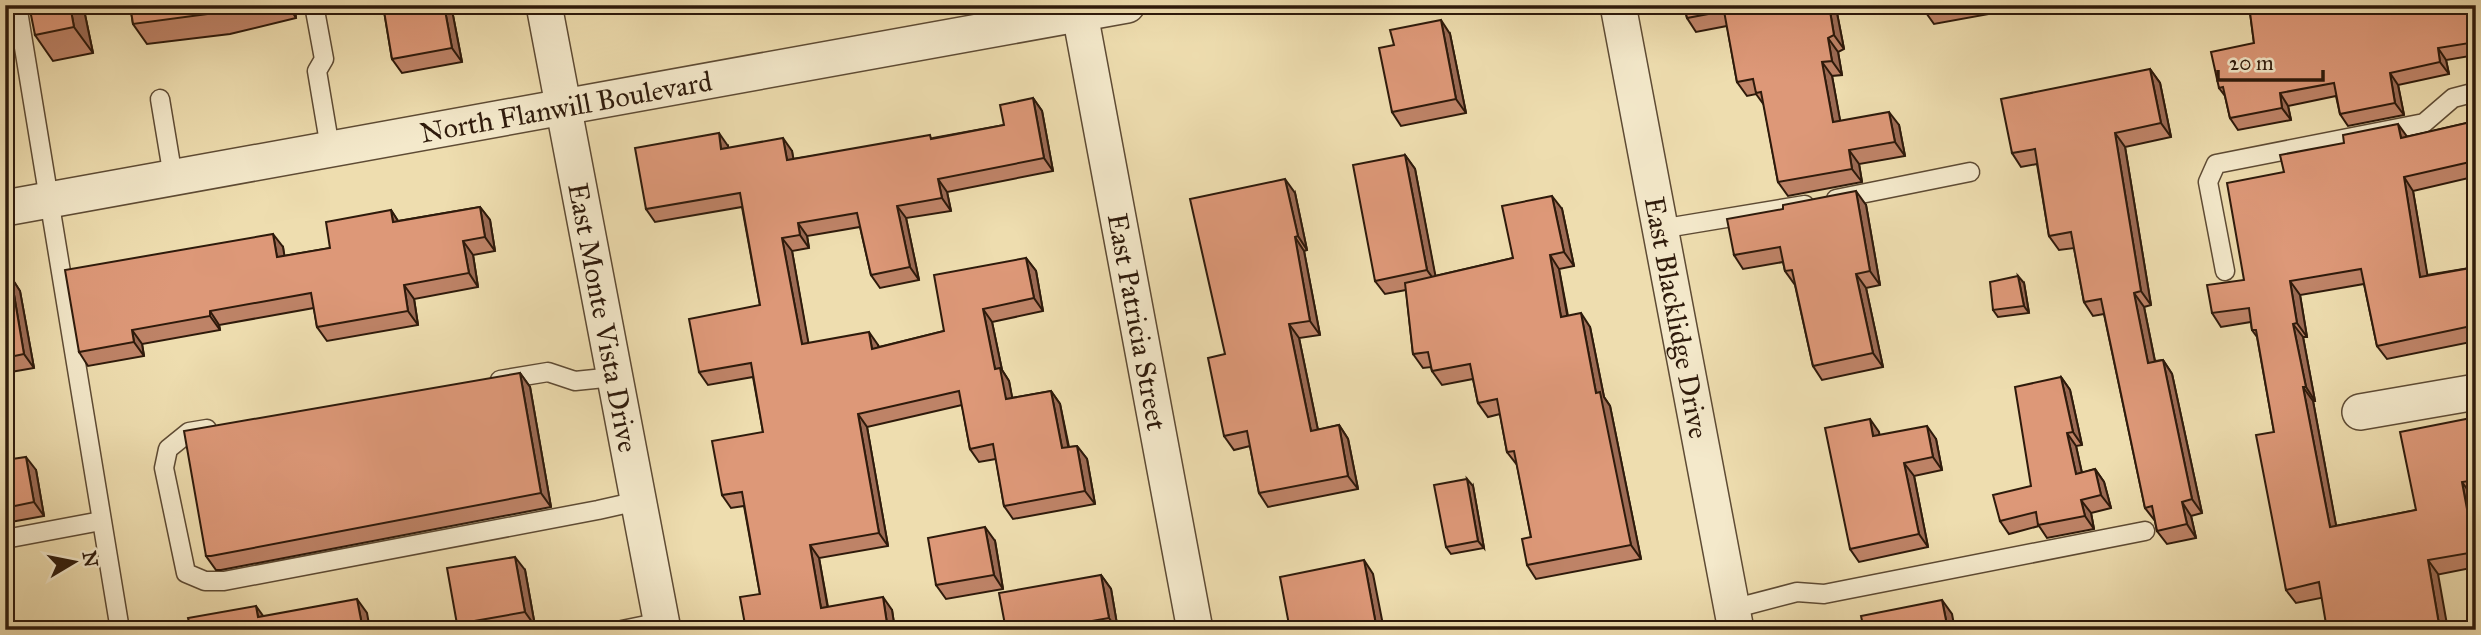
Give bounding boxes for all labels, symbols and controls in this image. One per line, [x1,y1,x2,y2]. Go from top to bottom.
scale bar [2218,38,2324,82]
text: 20 m [2229,50,2274,76]
street label: North Flanwill Boulevard [417,63,715,151]
street label: East Monte Vista Drive [560,180,646,455]
street label: East Blacklidge Drive [1637,194,1716,441]
street label: East Patricia Street [1100,210,1174,433]
north arrow [38,526,108,596]
text: N [78,549,103,569]

